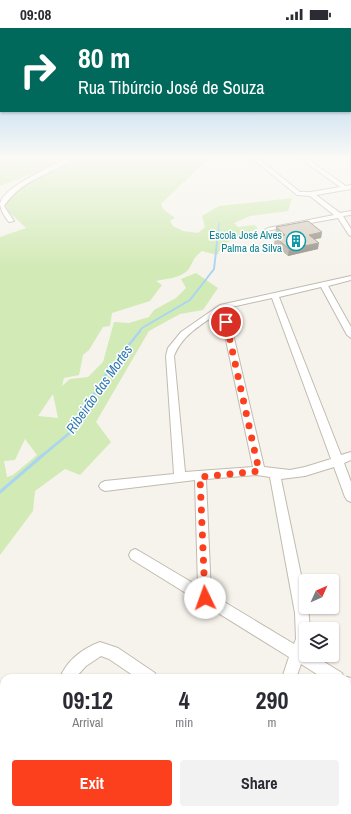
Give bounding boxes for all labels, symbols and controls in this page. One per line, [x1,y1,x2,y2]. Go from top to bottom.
text: 09:08 [20,4,51,25]
text: 80 m [78,39,130,77]
icon: right [12,44,64,96]
text: Rua Tibúrcio José de Souza [78,75,265,100]
place label: Escola José Alves Palma da Silva [209,228,282,255]
building icon: Escola José Alves Palma da Silva [285,230,307,252]
pin [209,305,243,339]
icon: arrive [215,311,237,333]
water label: Ribeirão das Mortes [62,341,136,437]
north arrow [299,574,339,614]
map controls [299,574,339,662]
position arrow [184,577,226,619]
button: layers [299,622,339,662]
text: 09:12 [63,684,113,716]
text: 4 [179,684,190,716]
text: 290 [256,684,288,716]
text: Arrival [72,714,103,731]
text: min [175,714,193,731]
text: m [268,714,276,731]
button: Exit [12,760,172,806]
button: Share [180,760,339,806]

